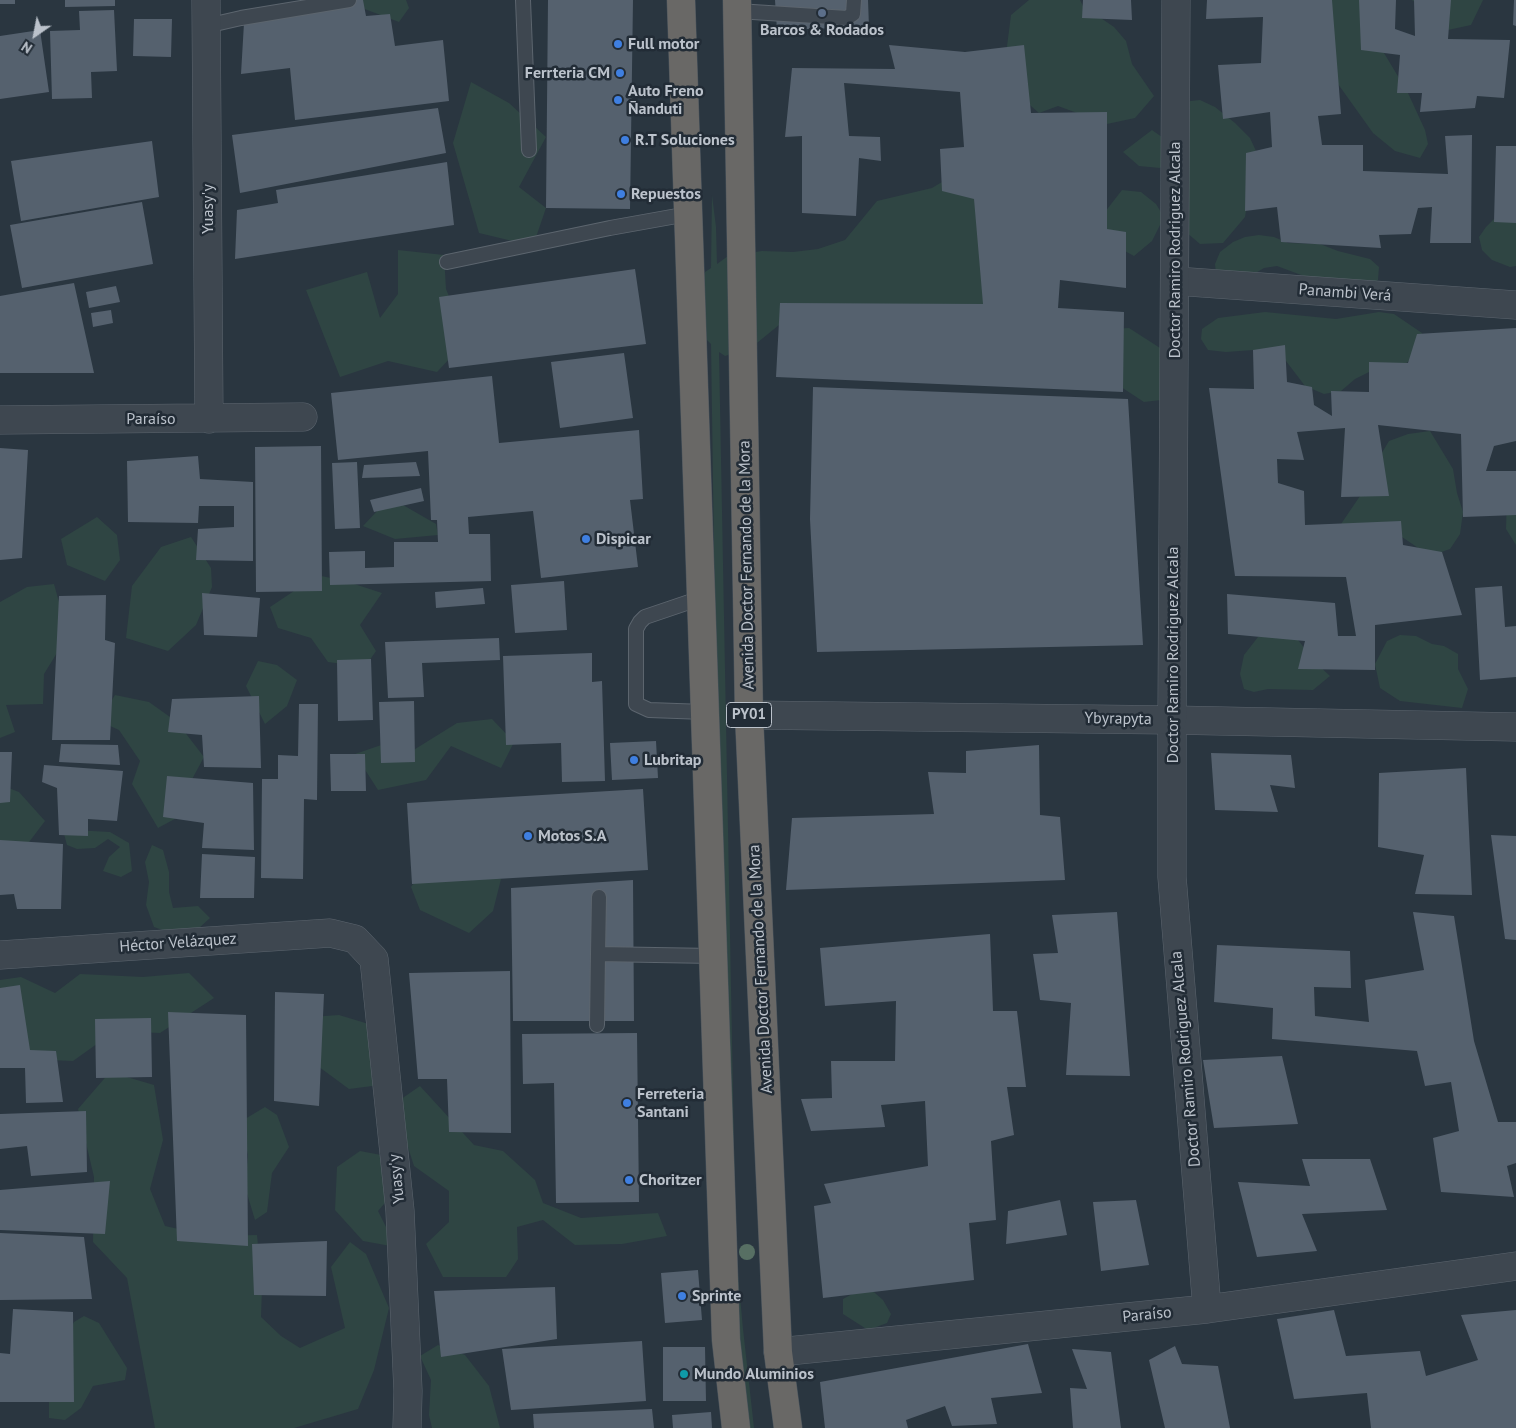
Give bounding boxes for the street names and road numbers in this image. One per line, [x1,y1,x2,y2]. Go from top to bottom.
street label: Doctor Ramiro Rodriguez Alcala [1165,142,1185,358]
street label: Yuasy'y [198,184,218,234]
street label: Panambi Verá [1298,280,1392,306]
street label: Paraíso [126,409,176,429]
street label: Avenida Doctor Fernando de la Mora [735,440,759,690]
street label: Doctor Ramiro Rodriguez Alcala [1163,547,1183,763]
road number: PY01 [726,702,772,728]
street label: Ybyrapyta [1084,709,1152,729]
street label: Avenida Doctor Fernando de la Mora [745,844,777,1094]
street label: Héctor Velázquez [119,929,237,957]
street label: Doctor Ramiro Rodriguez Alcala [1167,950,1205,1168]
street label: Yuasy'y [385,1153,409,1205]
street label: Paraíso [1121,1303,1173,1327]

